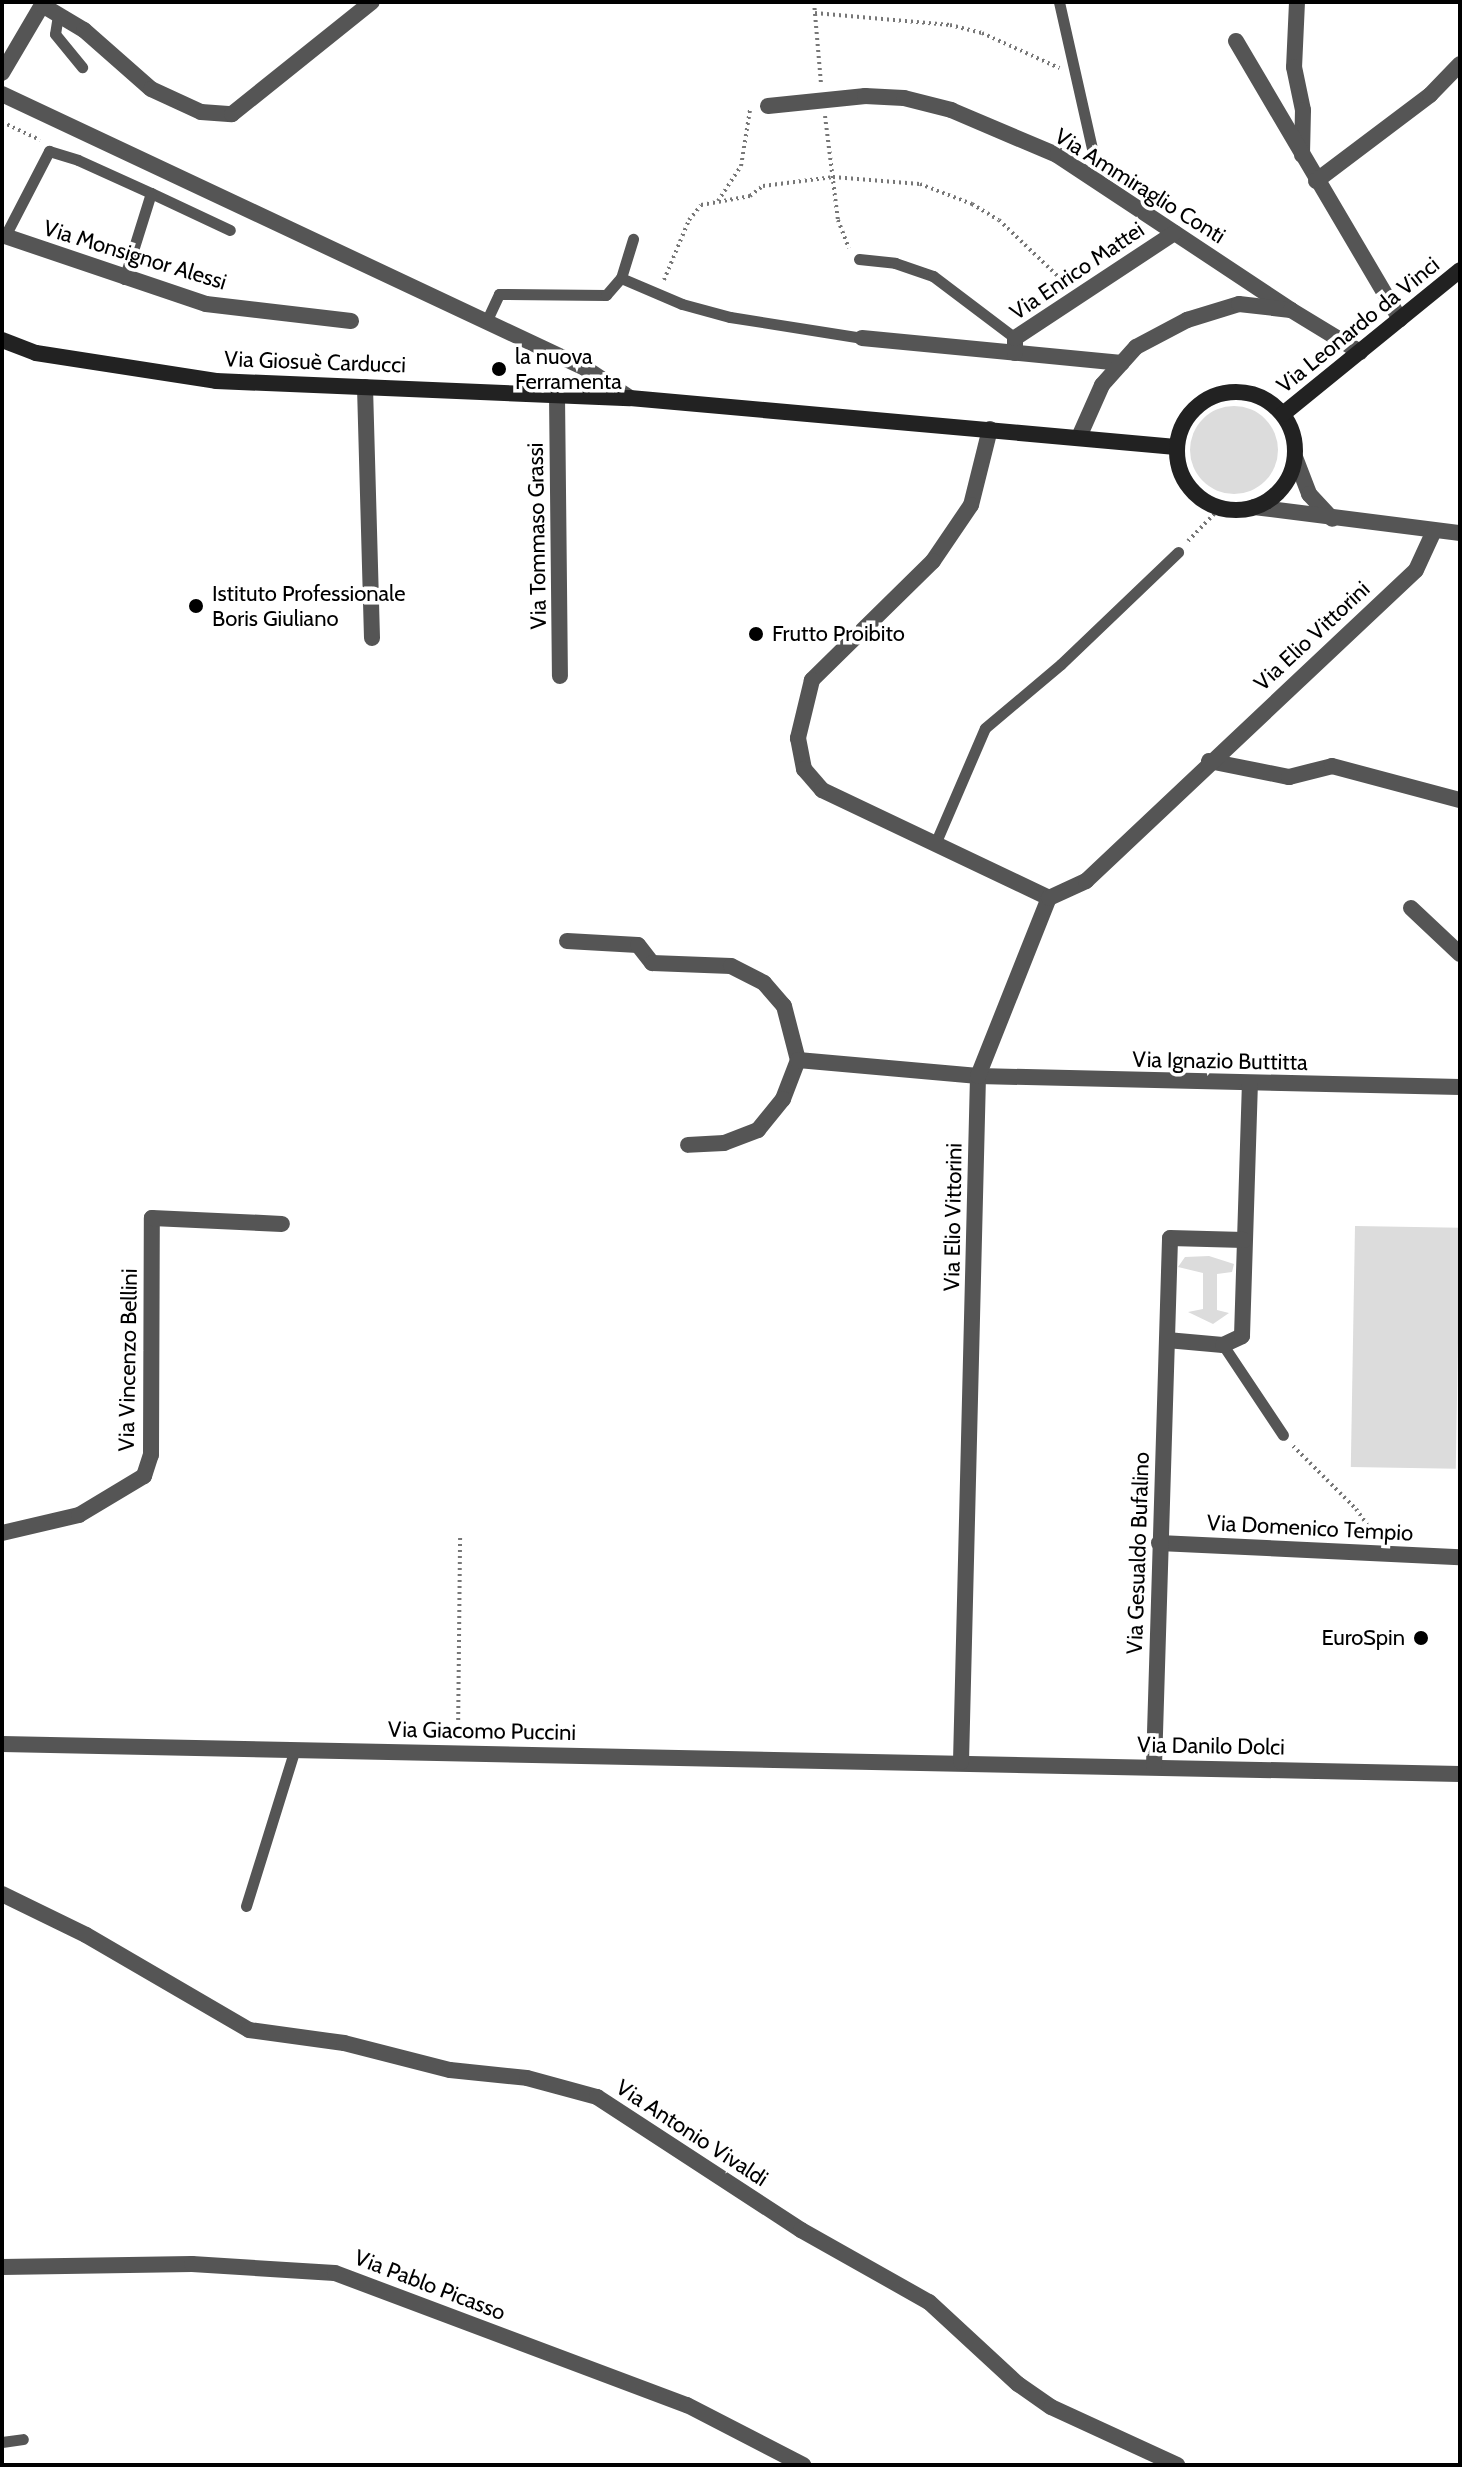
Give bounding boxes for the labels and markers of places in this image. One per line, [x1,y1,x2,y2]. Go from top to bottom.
place label: la nuova Ferramenta [515,343,622,394]
marker: la nuova Ferramenta [490,360,508,378]
place label: Istituto Professionale Boris Giuliano [212,580,405,632]
marker: Istituto Professionale Boris Giuliano [187,597,205,615]
place label: Frutto Proibito [772,621,905,647]
marker: Frutto Proibito [747,625,765,643]
place label: EuroSpin [1321,1625,1405,1651]
marker: EuroSpin [1412,1629,1430,1647]

